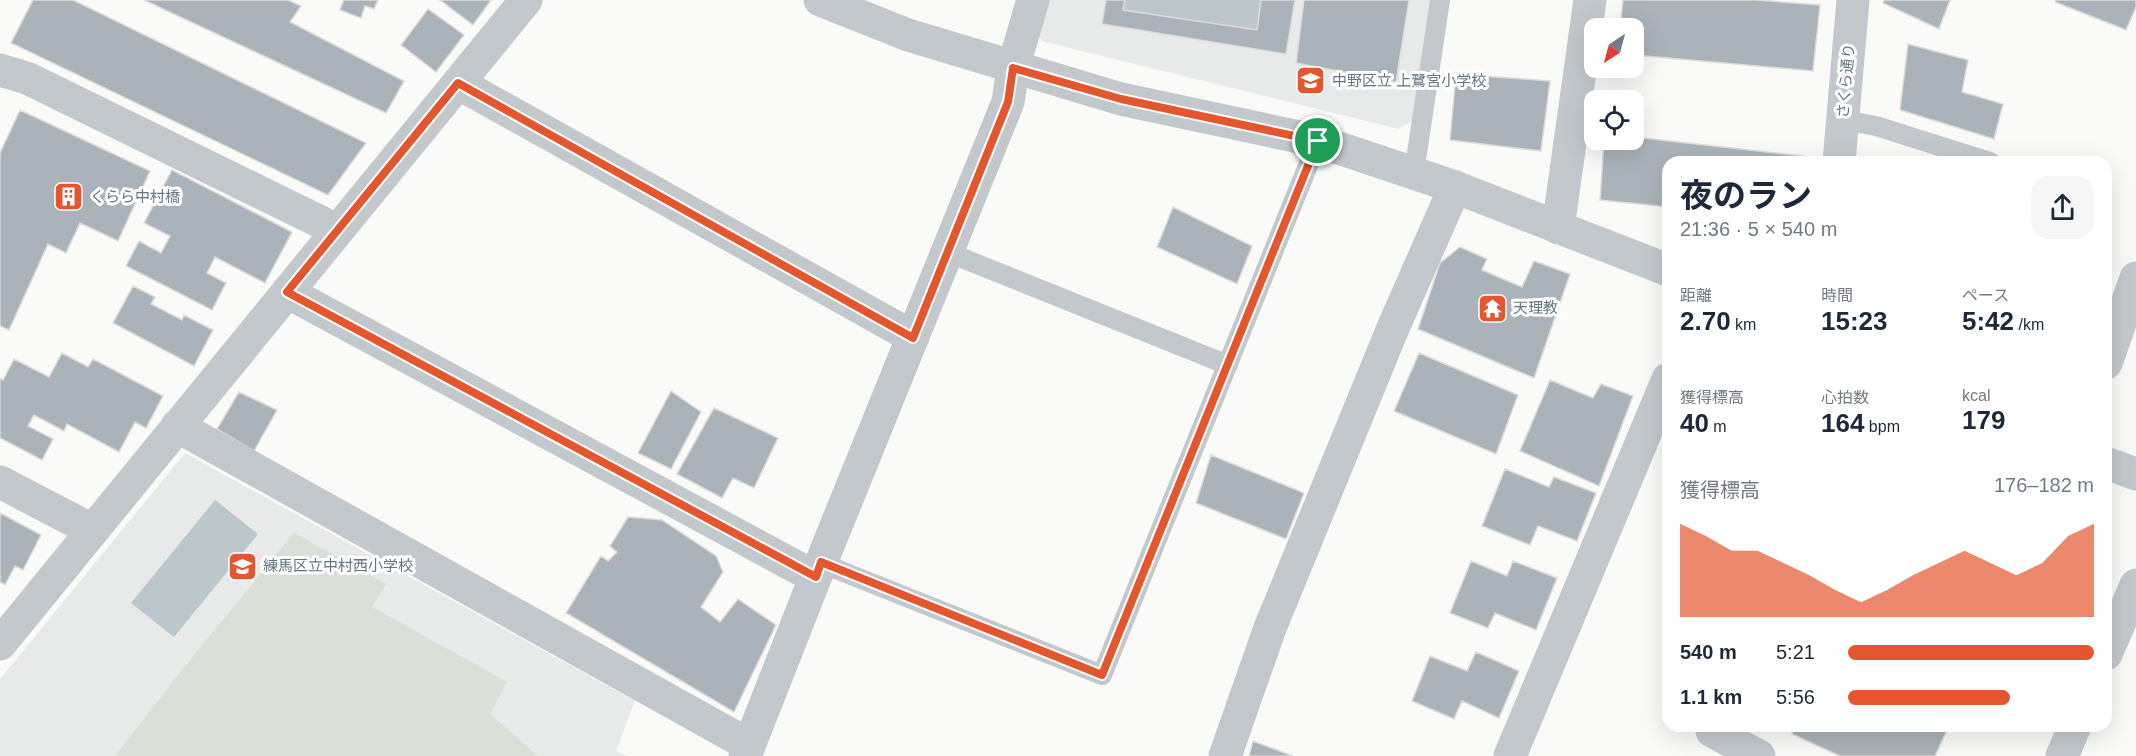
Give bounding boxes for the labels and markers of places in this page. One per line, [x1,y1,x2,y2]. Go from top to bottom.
school or university icon: 中野区立 上鷺宮小学校 [1295,65,1327,97]
place label: 中野区立 上鷺宮小学校 [1332,72,1486,89]
pin [1292,115,1343,166]
building icon: くらら中村橋 [53,181,85,213]
place label: くらら中村橋 [90,188,180,205]
temple icon: 天理教 [1476,292,1508,324]
place label: 天理教 [1513,299,1558,316]
school or university icon: 練馬区立中村西小学校 [226,550,258,582]
place label: 練馬区立中村西小学校 [263,557,413,574]

